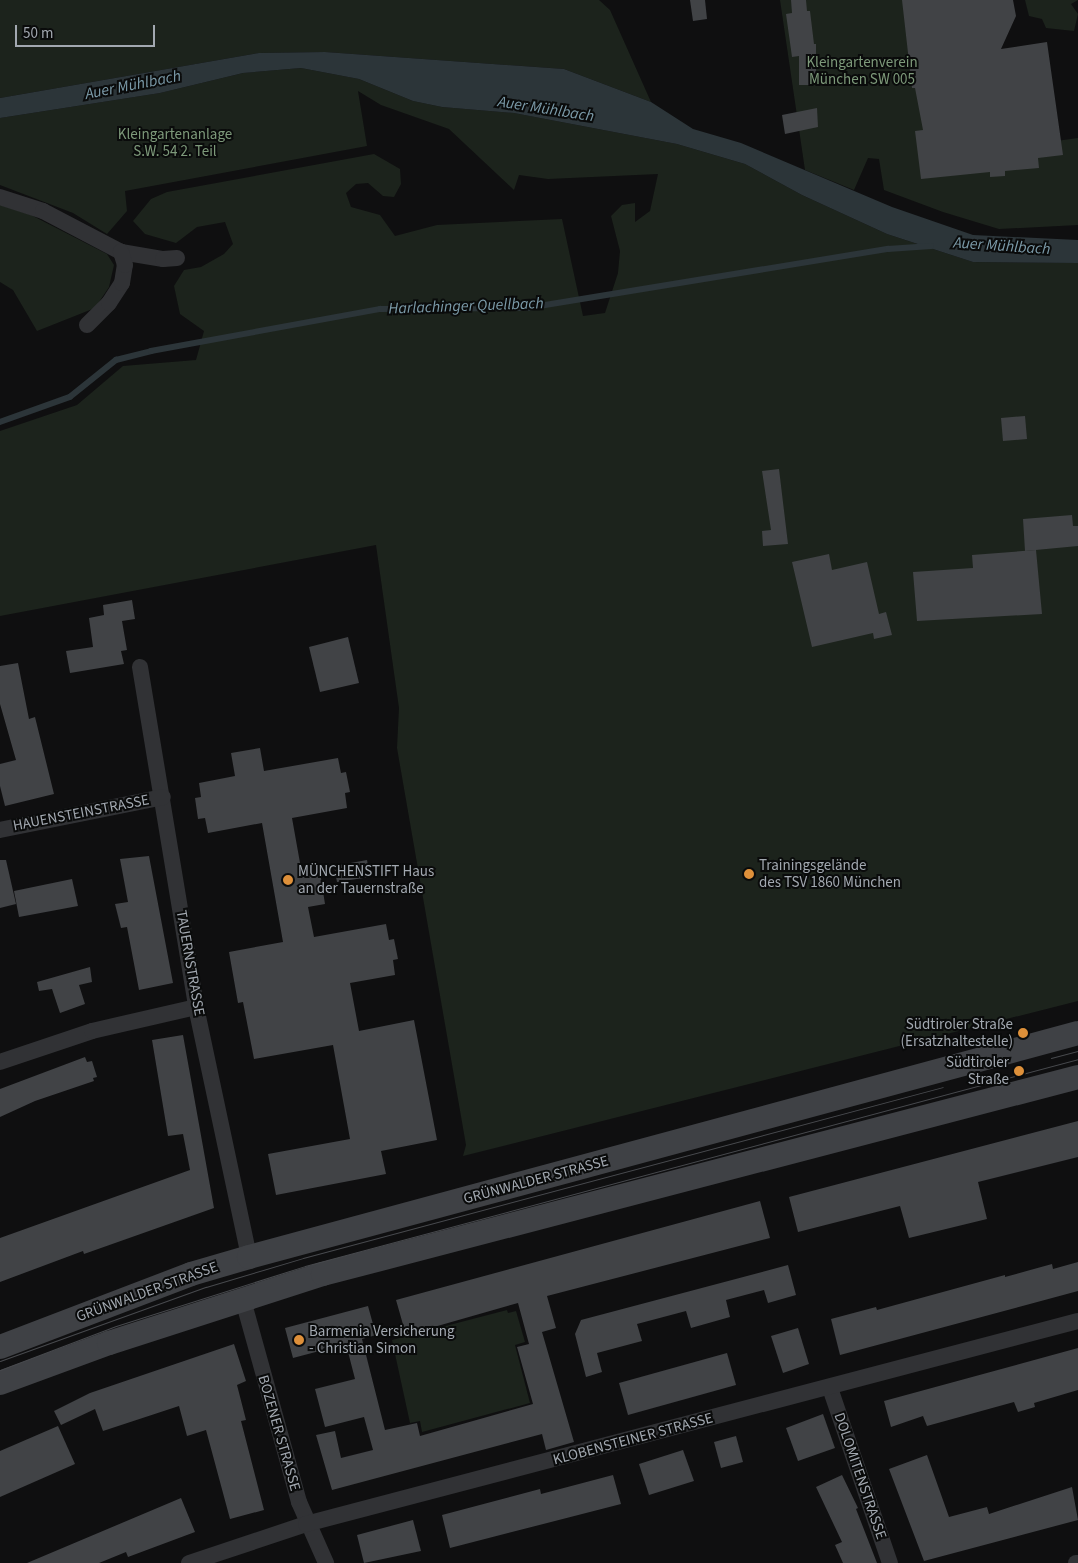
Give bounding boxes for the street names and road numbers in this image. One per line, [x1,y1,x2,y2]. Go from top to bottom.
street label: HAUENSTEINSTRASSE [11,791,151,835]
street label: TAUERNSTRASSE [172,909,208,1017]
street label: GRÜNWALDER STRASSE [462,1152,610,1208]
street label: GRÜNWALDER STRASSE [74,1258,220,1326]
street label: BOZENER STRASSE [254,1373,304,1493]
street label: KLOBENSTEINER STRASSE [551,1409,715,1469]
street label: DOLOMITENSTRASSE [830,1410,890,1542]

